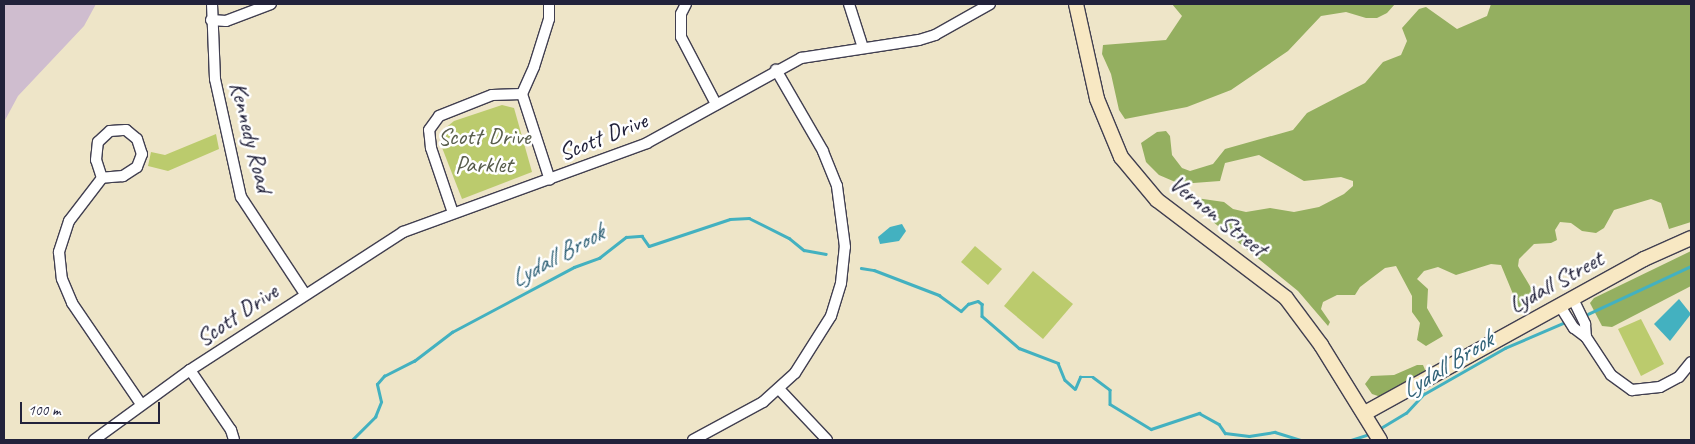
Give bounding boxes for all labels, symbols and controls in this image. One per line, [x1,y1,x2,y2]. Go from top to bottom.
street label: Kennedy Road [224,79,278,195]
street label: Scott Drive [555,106,651,168]
park label: Scott Drive Parklet [438,123,530,179]
street label: Vernon Street [1164,169,1272,263]
water label: Lydall Brook [505,218,609,294]
street label: Lydall Street [1504,244,1608,320]
street label: Scott Drive [190,277,284,353]
water label: Lydall Brook [1396,325,1498,405]
scale bar [22,392,162,424]
text: 100 m [28,401,60,420]

